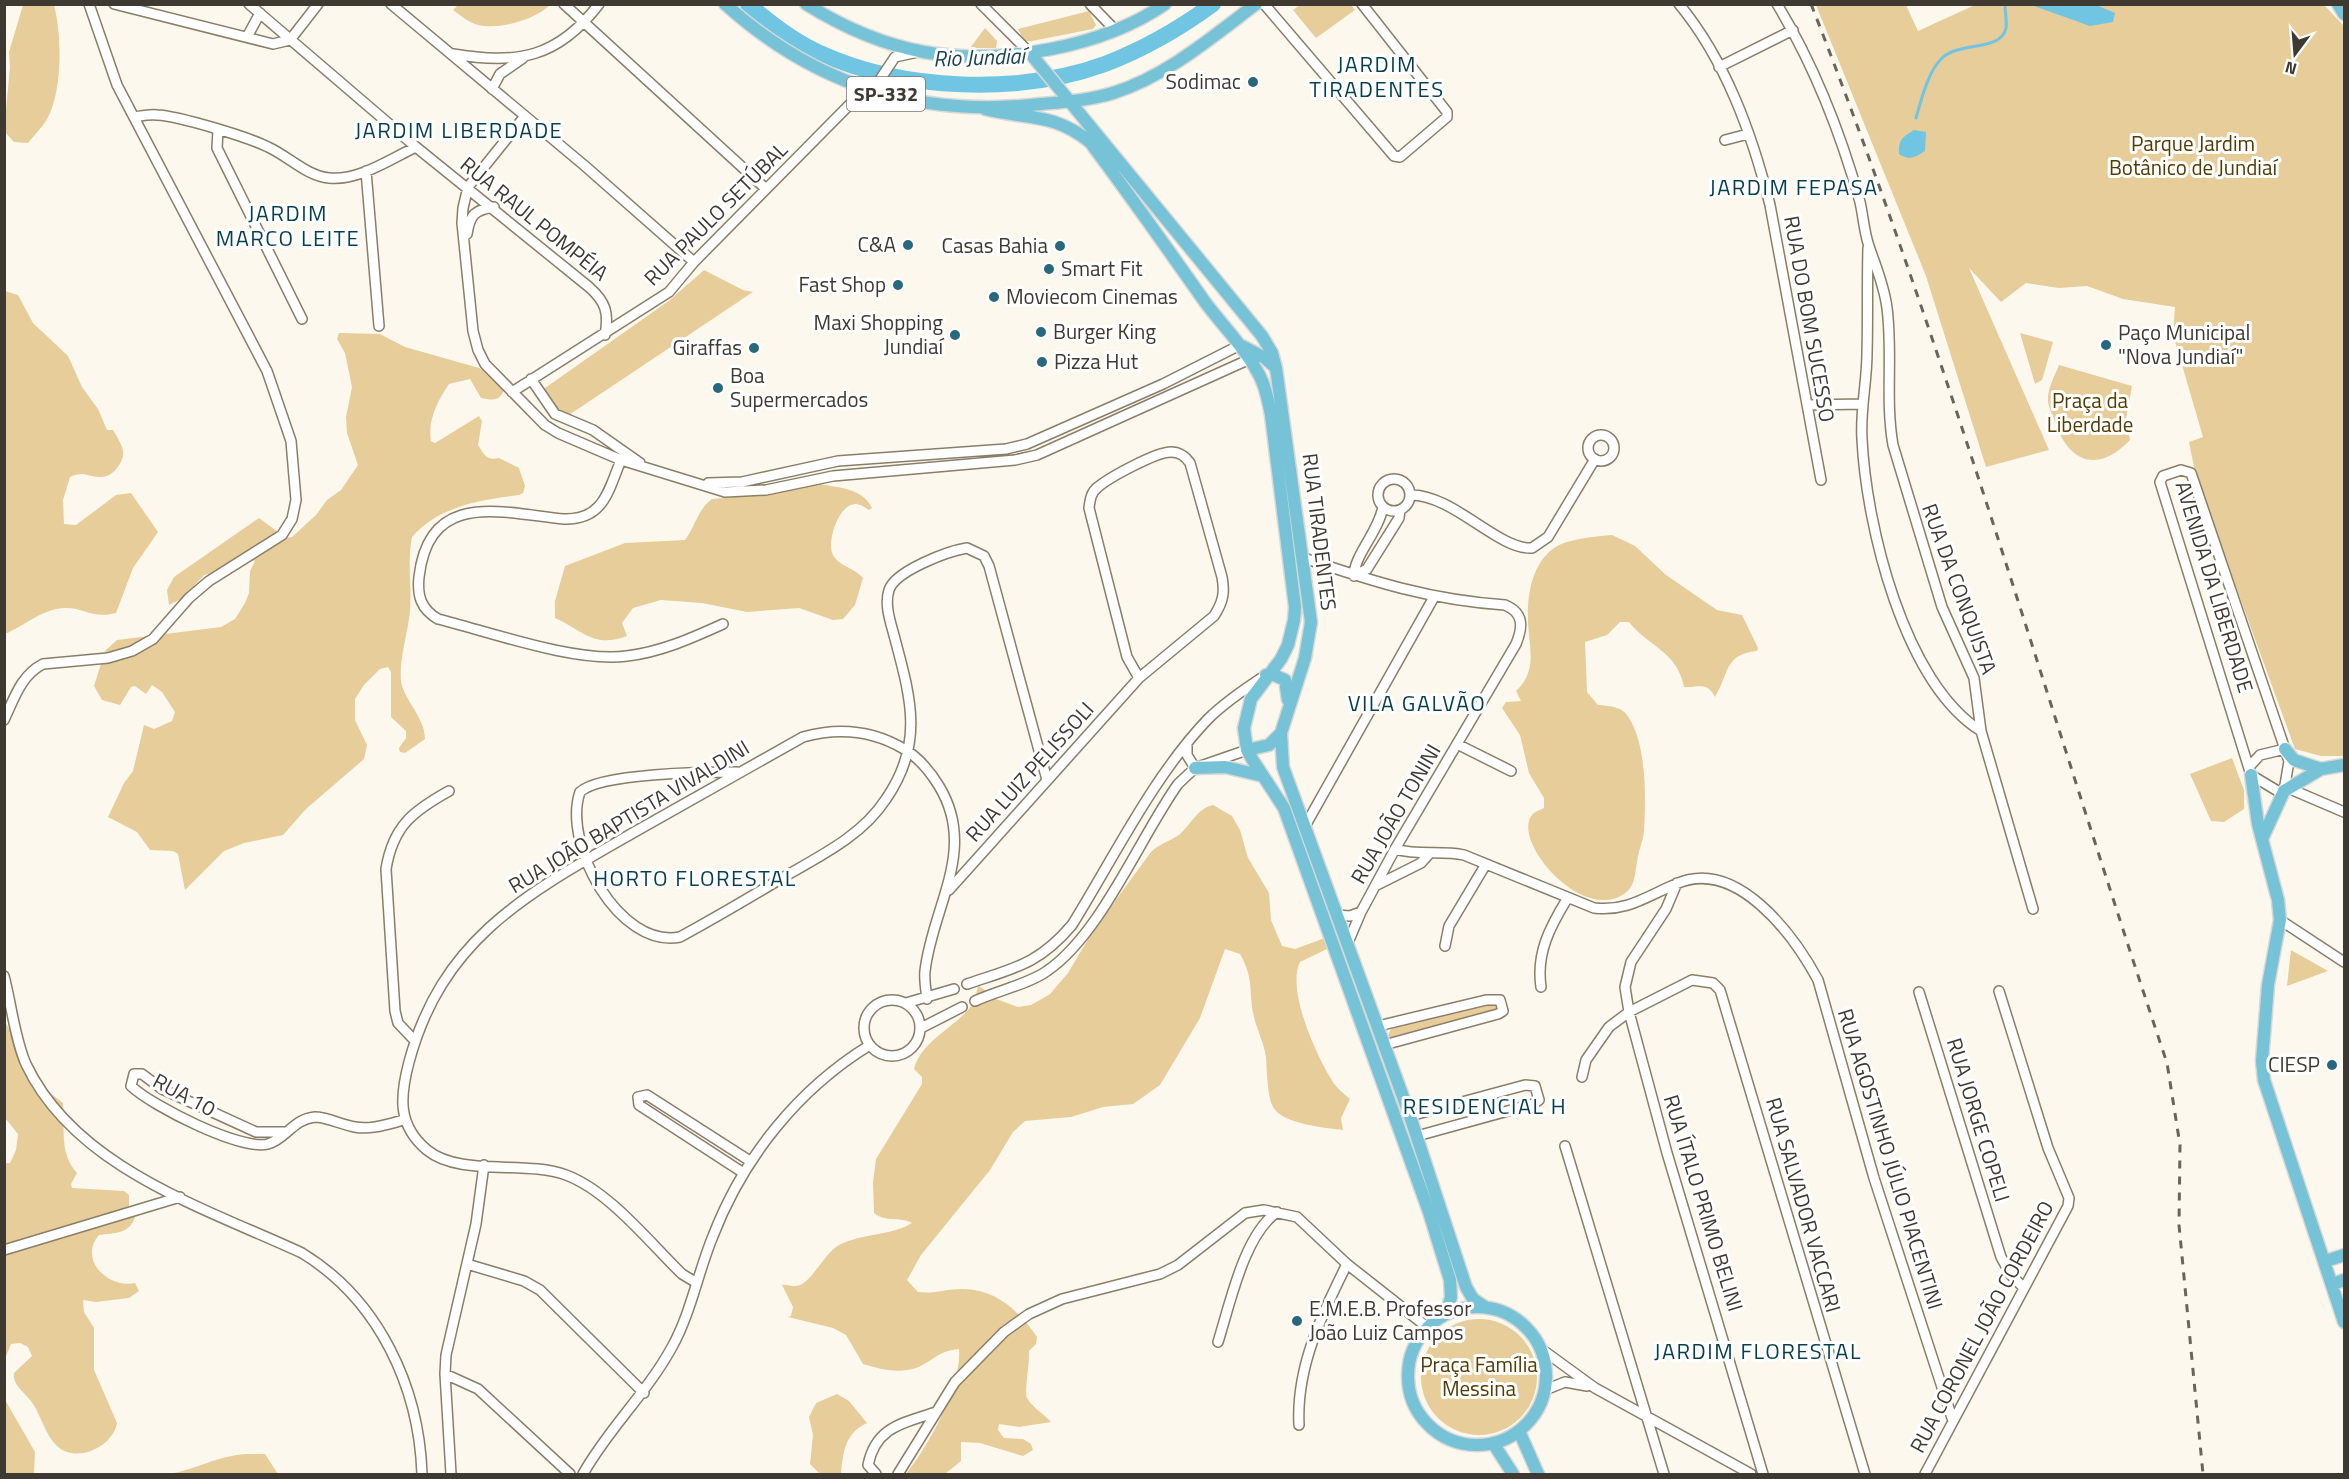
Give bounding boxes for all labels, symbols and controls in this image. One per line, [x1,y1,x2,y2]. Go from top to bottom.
north arrow [2265,24,2325,84]
water label: Rio Jundiaí [933,38,1031,76]
district label: JARDIM TIRADENTES [1309,47,1445,106]
text: N [2282,55,2300,81]
place label: Sodimac [1166,65,1241,97]
marker: Sodimac [1246,75,1260,89]
road number: SP-332 [847,77,925,111]
district label: JARDIM LIBERDADE [355,113,563,147]
park label: Parque Jardim Botânico de Jundiaí [2109,127,2278,183]
street label: RUA PAULO SETÚBAL [636,134,795,293]
street label: RUA RAUL POMPÉIA [454,148,616,288]
district label: JARDIM FEPASA [1709,170,1879,204]
district label: JARDIM MARCO LEITE [216,196,360,255]
street label: RUA DO BOM SUCESSO [1776,213,1844,425]
place label: C&A [858,228,896,260]
place label: Casas Bahia [942,229,1048,261]
marker: C&A [901,238,915,252]
marker: Casas Bahia [1053,239,1067,253]
place label: Smart Fit [1061,252,1143,284]
marker: Smart Fit [1042,262,1056,276]
place label: Fast Shop [799,268,886,300]
marker: Fast Shop [891,278,905,292]
place label: Moviecom Cinemas [1006,280,1178,312]
marker: Moviecom Cinemas [987,290,1001,304]
place label: Maxi Shopping Jundiaí [814,306,944,362]
place label: Burger King [1053,315,1156,347]
place label: Paço Municipal "Nova Jundiaí" [2118,316,2250,372]
marker: Burger King [1034,325,1048,339]
marker: Maxi Shopping Jundiaí [948,328,962,342]
place label: Giraffas [672,331,742,363]
marker: Paço Municipal "Nova Jundiaí" [2099,338,2113,352]
marker: Giraffas [747,341,761,355]
place label: Pizza Hut [1054,345,1139,377]
marker: Pizza Hut [1035,355,1049,369]
place label: Boa Supermercados [730,359,868,415]
marker: Boa Supermercados [711,381,725,395]
park label: Praça da Liberdade [2047,384,2133,440]
street label: RUA TIRADENTES [1294,451,1346,612]
street label: AVENIDA DA LIBERDADE [2168,477,2262,696]
street label: RUA DA CONQUISTA [1914,499,2006,679]
district label: VILA GALVÃO [1348,686,1486,720]
street label: RUA LUIZ PELISSOLI [957,694,1101,849]
street label: RUA JOÃO BAPTISTA VIVALDINI [502,731,755,901]
street label: RUA JOÃO TONINI [1342,737,1448,890]
district label: HORTO FLORESTAL [593,861,797,895]
street label: RUA AGOSTINHO JÚLIO PIACENTINI [1830,1004,1952,1313]
street label: RUA JORGE COPELI [1939,1034,2019,1206]
place label: CIESP [2268,1048,2320,1080]
marker: CIESP [2325,1058,2339,1072]
street label: RUA 10 [147,1064,222,1124]
district label: RESIDENCIAL H [1403,1089,1567,1123]
street label: RUA ÍTALO PRIMO BELINI [1656,1090,1752,1315]
street label: RUA SALVADOR VACCARI [1758,1093,1850,1316]
street label: RUA CORONEL JOÃO CORDEIRO [1901,1195,2061,1458]
place label: E.M.E.B. Professor João Luiz Campos [1309,1292,1471,1348]
marker: E.M.E.B. Professor João Luiz Campos [1290,1314,1304,1328]
district label: JARDIM FLORESTAL [1654,1334,1862,1368]
park label: Praça Família Messina [1420,1348,1538,1404]

